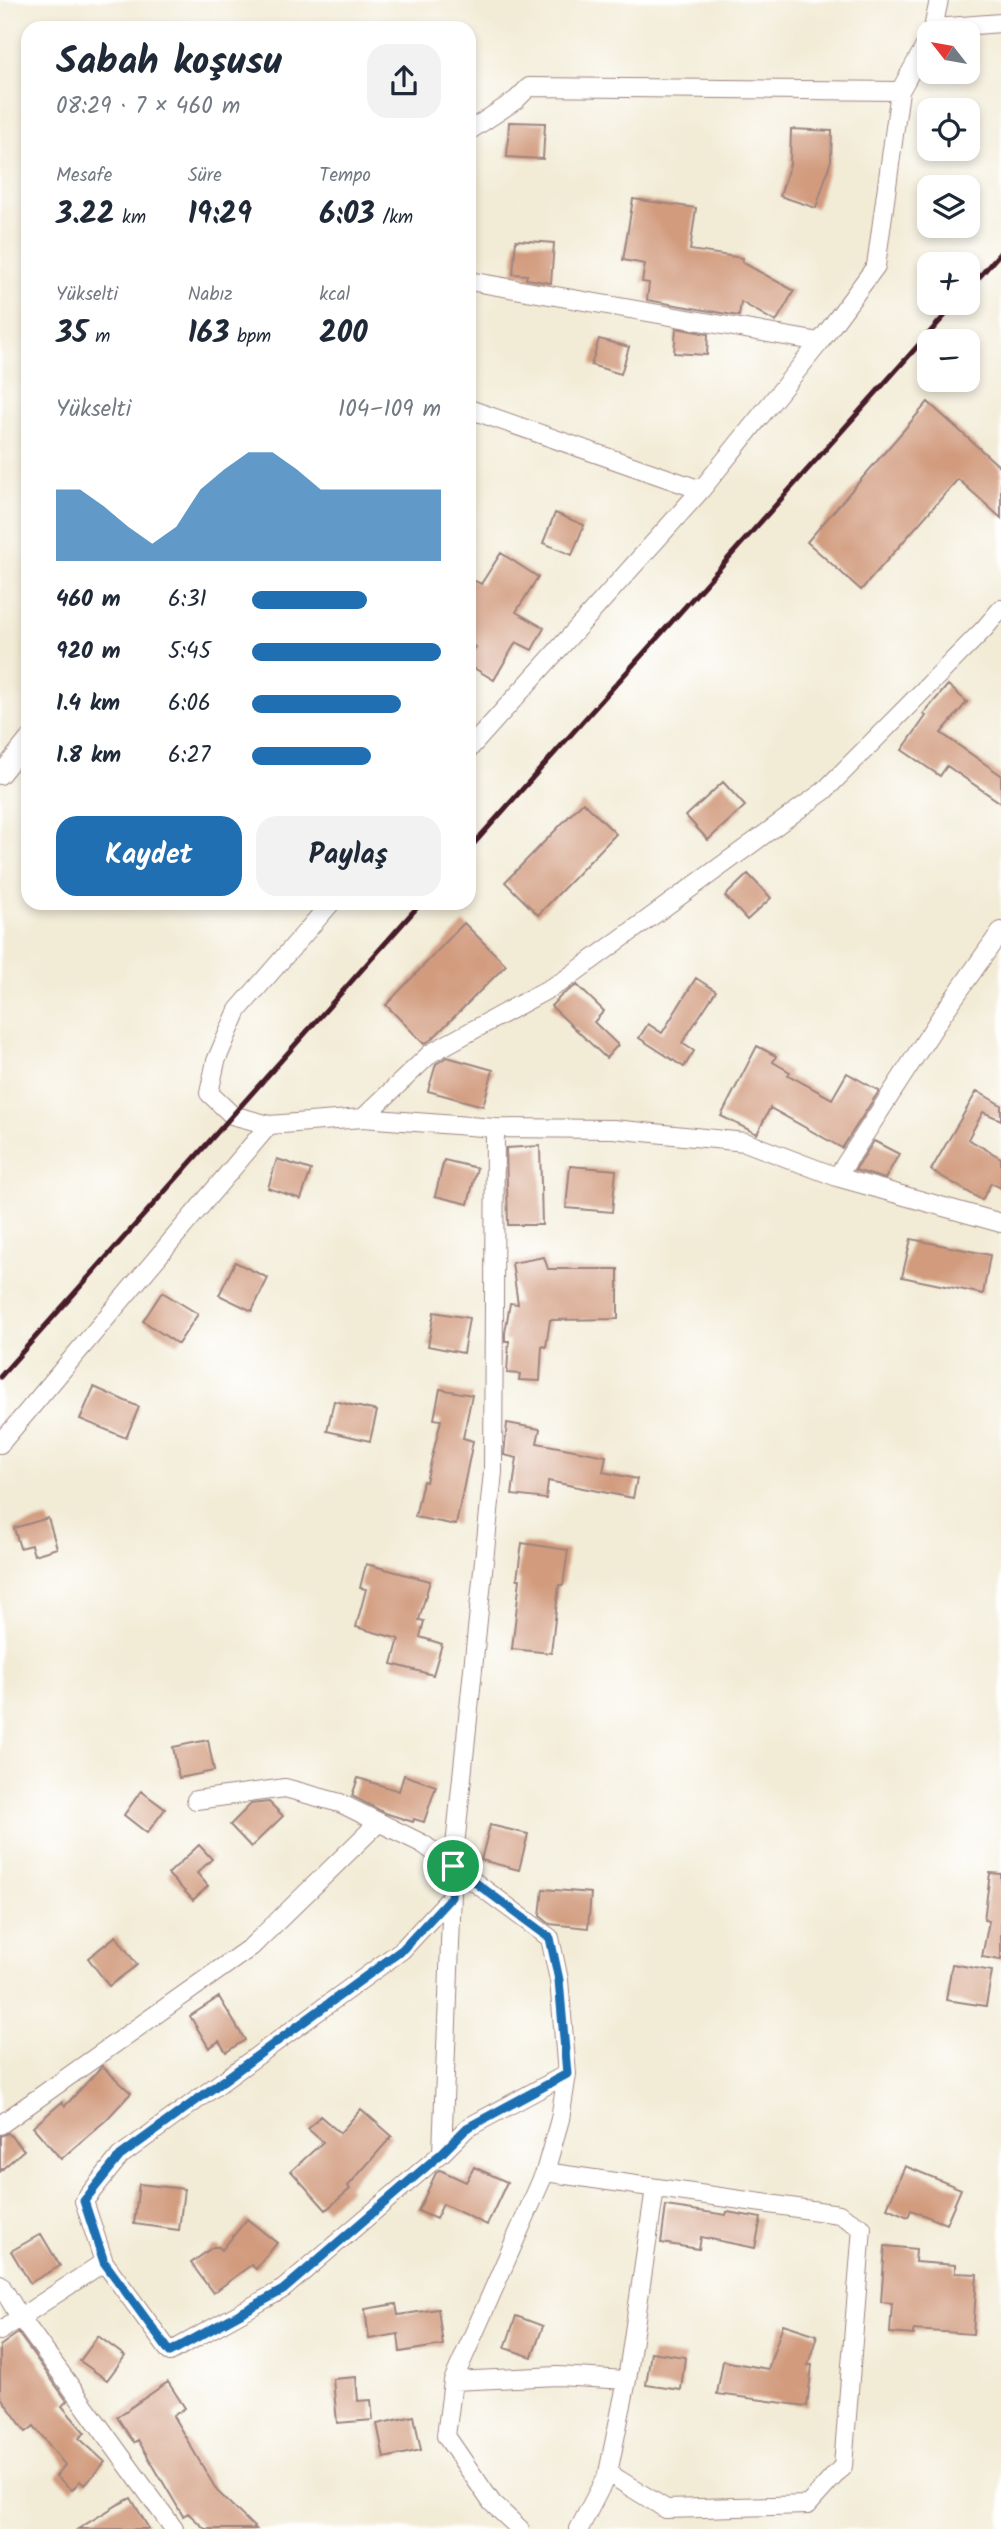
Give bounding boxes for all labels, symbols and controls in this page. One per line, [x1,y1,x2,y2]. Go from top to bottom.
north arrow [917,21,980,84]
map controls [917,21,980,392]
text: Sabah koşusu [56,33,282,93]
button: share [367,44,441,118]
text: 08:29 · 7 × 460 m [56,89,240,125]
button: locate [917,98,980,161]
text: Mesafe [56,161,112,191]
text: Süre [188,161,222,191]
text: Tempo [319,161,371,191]
button: layers [917,175,980,238]
text: 3.22 [56,191,115,239]
text: 19:29 [188,191,252,239]
text: 6:03 [319,191,375,239]
text: km [115,203,146,233]
text: /km [375,203,413,233]
button: + [917,252,980,315]
text: Yükselti [56,280,118,310]
text: Nabız [188,280,233,310]
text: kcal [319,280,350,310]
text: 35 [56,310,88,358]
text: 163 [188,310,229,358]
text: 200 [319,310,368,358]
text: m [88,322,110,352]
text: bpm [229,322,271,352]
button: − [917,329,980,392]
text: Yükselti [56,392,131,428]
text: 104–109 m [338,392,441,428]
text: 460 m [56,582,121,618]
text: 6:31 [168,582,207,618]
text: 920 m [56,634,121,670]
text: 5:45 [168,634,211,670]
text: 1.4 km [56,686,120,722]
text: 6:06 [168,686,211,722]
text: 1.8 km [56,738,121,774]
text: 6:27 [168,738,210,774]
button: Kaydet [56,816,242,896]
button: Paylaş [256,816,441,896]
pin [423,1836,483,1896]
icon: arrive [434,1847,472,1885]

